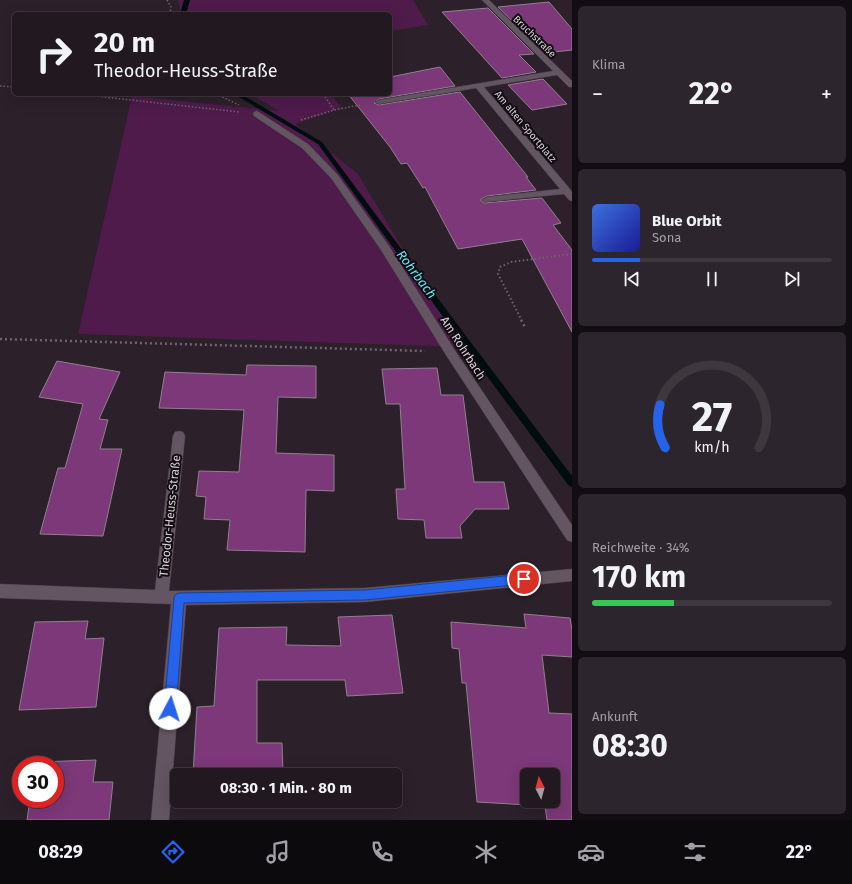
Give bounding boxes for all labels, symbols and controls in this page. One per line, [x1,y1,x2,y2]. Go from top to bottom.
street label: Bruchstraße [510,13,558,60]
text: 20 m [94,26,155,59]
icon: right [28,28,80,80]
text: Klima [592,57,625,72]
text: Theodor-Heuss-Straße [94,60,277,82]
text: 22° [689,76,735,112]
text: − [592,81,603,108]
text: + [821,81,832,108]
street label: Am alten Sportplatz [492,88,559,165]
text: Blue Orbit [652,212,721,230]
text: Sona [652,230,681,245]
water label: Rohrbach [394,247,440,301]
icon: previous [621,268,643,290]
icon: pause [701,268,723,290]
icon: next [781,268,803,290]
street label: Am Rohrbach [437,314,489,382]
text: 27 [692,392,732,442]
text: km/h [694,439,730,456]
street label: Theodor-Heuss-Straße [157,454,183,578]
text: Reichweite · 34% [592,540,689,555]
text: 170 km [592,559,686,595]
pin [507,562,541,596]
icon: arrive [513,568,535,590]
position arrow [149,688,191,730]
text: Ankunft [592,709,638,724]
text: 08:30 [592,728,668,764]
speed limit sign: 30 [12,756,64,808]
north arrow [520,768,560,808]
map controls [520,768,560,808]
text: 08:30 · 1 Min. · 80 m [220,779,352,797]
icon: directions [159,838,187,866]
icon: music [264,838,292,866]
icon: phone [368,838,396,866]
icon: climate [472,838,500,866]
icon: car [577,838,605,866]
icon: filters [681,838,709,866]
text: 08:29 [38,841,83,863]
text: 22° [786,841,814,863]

